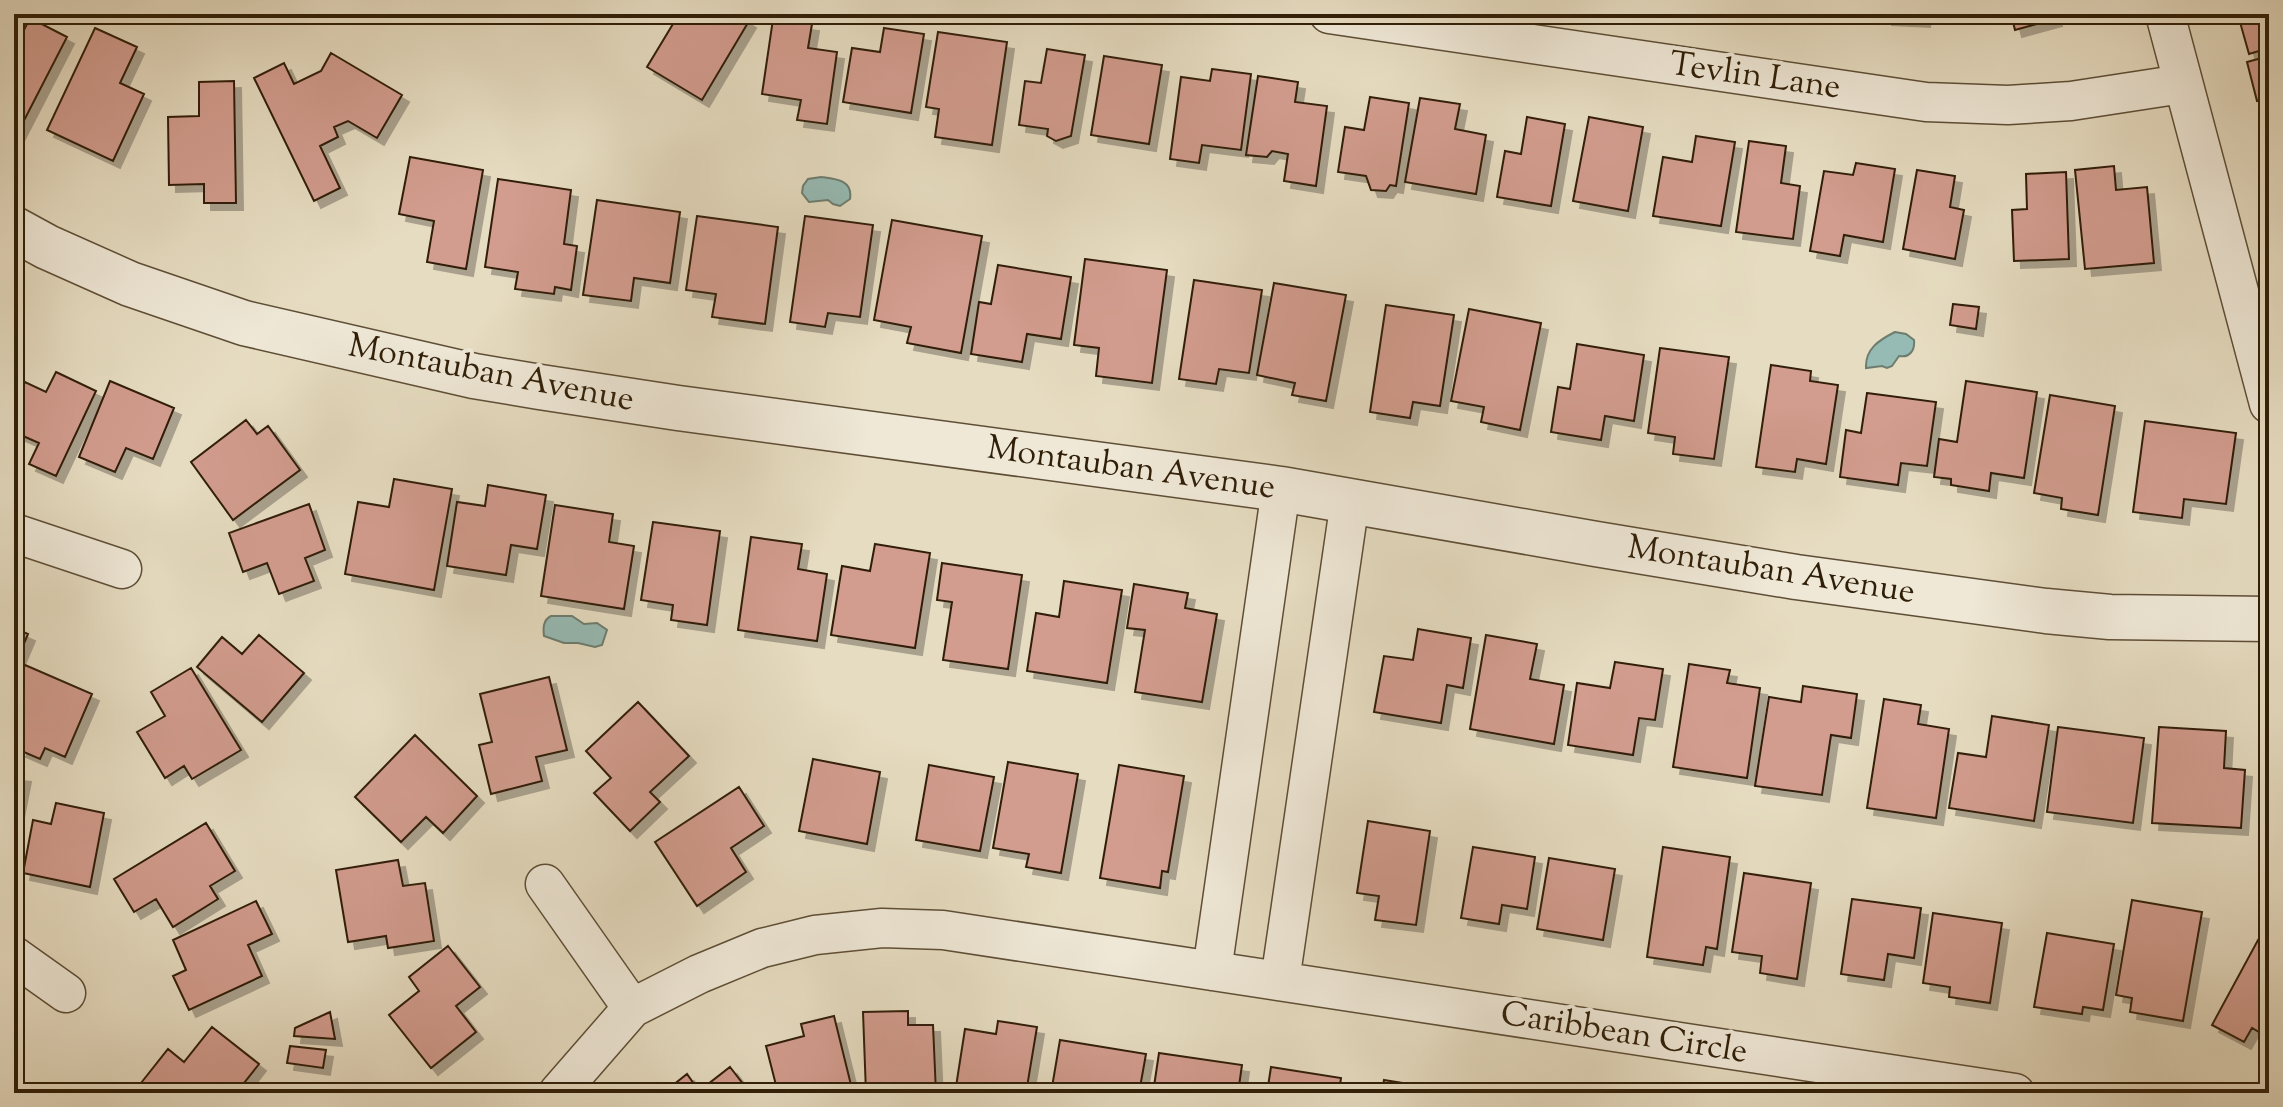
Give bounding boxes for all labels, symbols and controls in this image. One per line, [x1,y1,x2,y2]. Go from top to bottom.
street label: Tevlin Lane [1666,41,1844,113]
street label: Montauban Avenue [344,322,638,426]
street label: Montauban Avenue [984,425,1278,513]
street label: Montauban Avenue [1624,524,1918,618]
street label: Caribbean Circle [1497,990,1751,1078]

